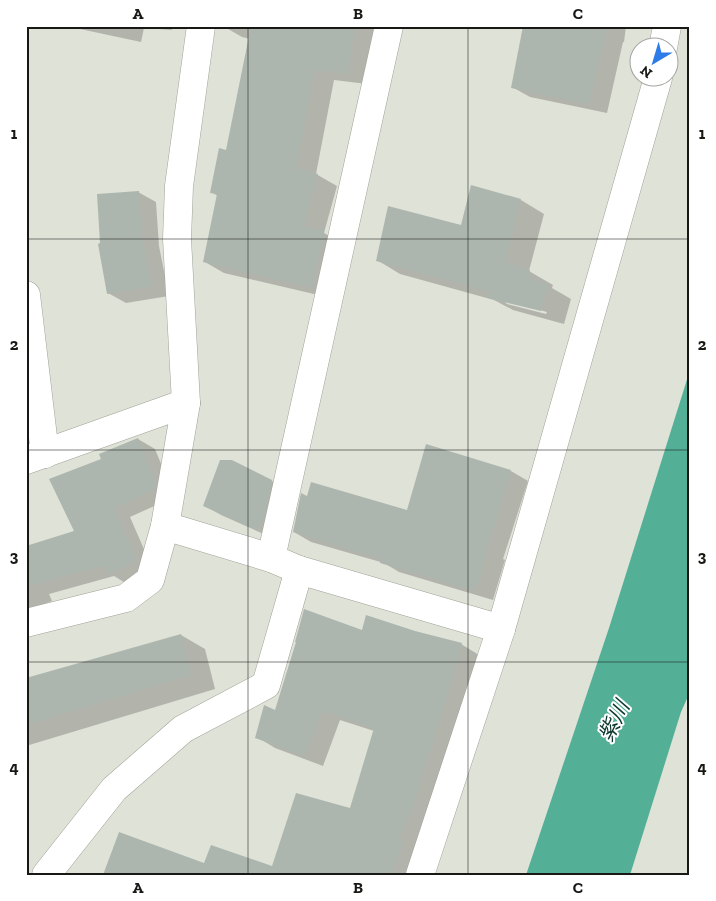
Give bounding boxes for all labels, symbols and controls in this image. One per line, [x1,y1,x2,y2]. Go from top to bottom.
text: A [133,4,144,23]
text: B [353,4,363,23]
text: C [573,4,583,23]
north arrow [628,38,678,88]
text: N [637,62,656,82]
text: 1 [11,124,18,143]
text: 1 [699,124,706,143]
text: 2 [10,335,19,354]
text: 2 [698,335,707,354]
text: 3 [10,547,19,566]
text: 3 [698,547,707,566]
water label: 紫川 [593,695,635,745]
text: 4 [9,758,19,777]
text: 4 [697,758,707,777]
text: A [133,878,144,897]
text: B [353,878,363,897]
text: C [573,878,583,897]

